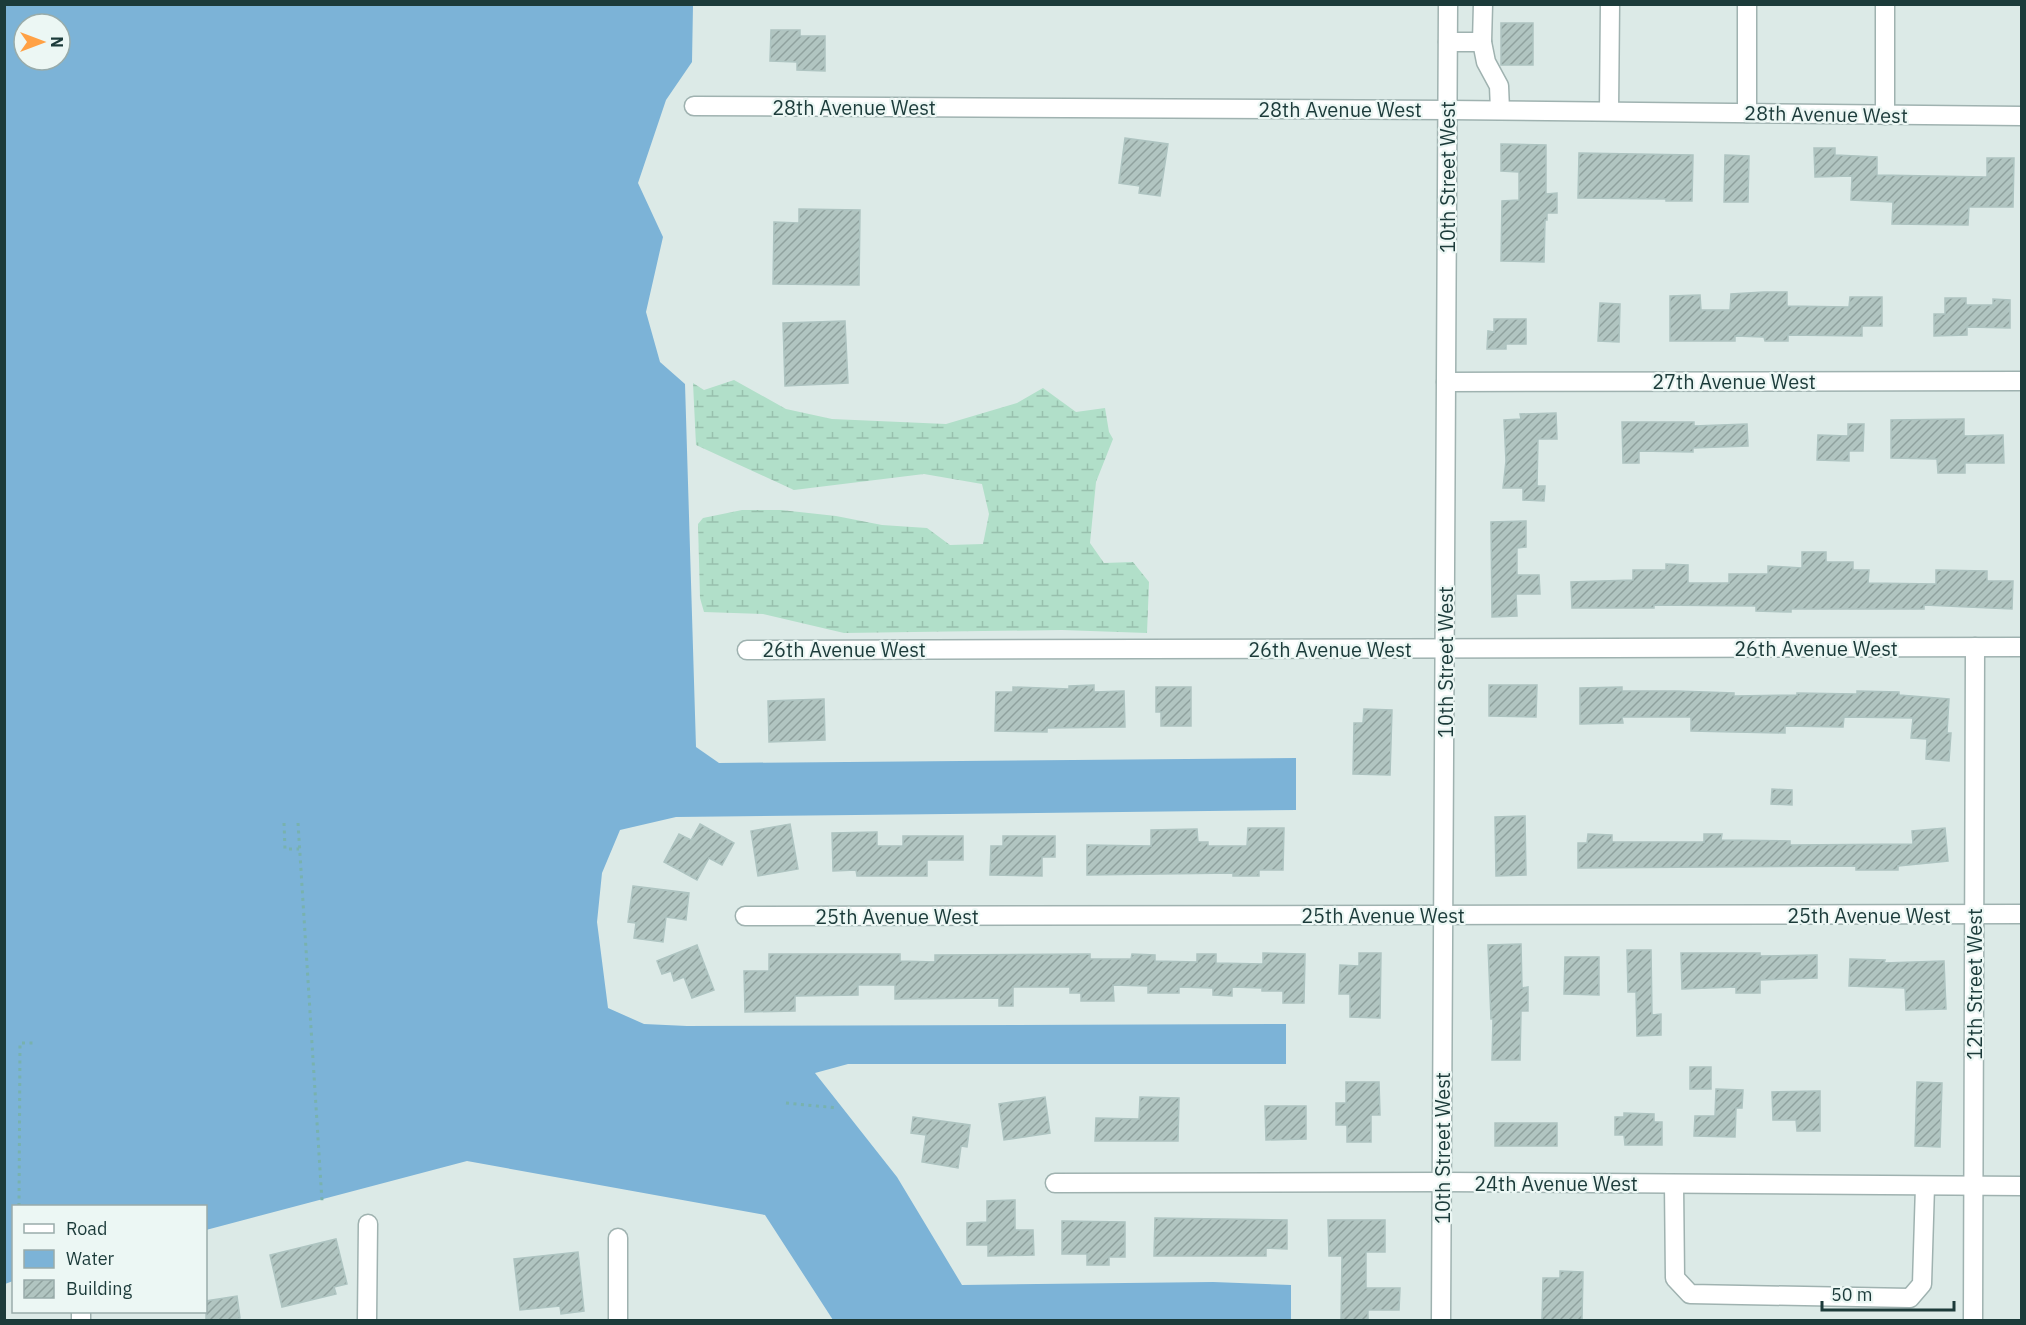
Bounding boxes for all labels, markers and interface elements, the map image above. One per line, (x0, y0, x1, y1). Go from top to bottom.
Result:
north arrow (12, 12, 72, 72)
text: N (47, 36, 67, 48)
street label: 28th Avenue West (772, 94, 936, 121)
street label: 28th Avenue West (1258, 96, 1422, 123)
street label: 28th Avenue West (1744, 99, 1908, 129)
street label: 10th Street West (1434, 101, 1461, 253)
street label: 27th Avenue West (1652, 368, 1816, 395)
street label: 10th Street West (1432, 586, 1459, 738)
street label: 26th Avenue West (1734, 635, 1898, 662)
street label: 26th Avenue West (762, 636, 926, 663)
street label: 26th Avenue West (1248, 636, 1412, 663)
street label: 25th Avenue West (1301, 902, 1465, 929)
street label: 25th Avenue West (1787, 902, 1951, 929)
street label: 25th Avenue West (815, 903, 979, 930)
street label: 12th Street West (1961, 908, 1988, 1060)
street label: 10th Street West (1429, 1072, 1456, 1224)
street label: 24th Avenue West (1474, 1170, 1638, 1197)
legend (12, 1205, 207, 1313)
text: Road (66, 1217, 107, 1240)
text: Water (66, 1247, 115, 1270)
scale bar (1822, 1274, 1954, 1312)
text: Building (66, 1277, 133, 1300)
text: 50 m (1831, 1283, 1873, 1306)

